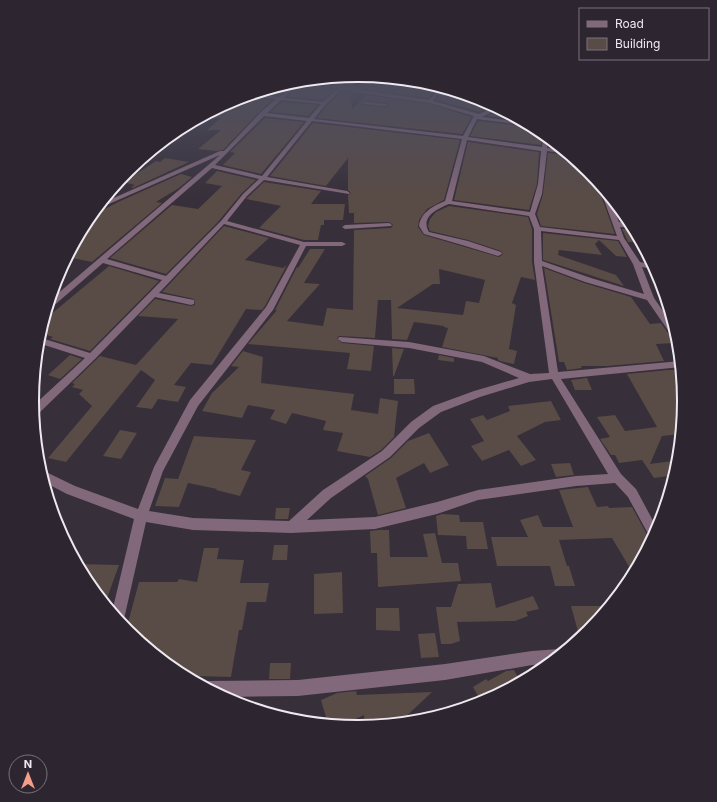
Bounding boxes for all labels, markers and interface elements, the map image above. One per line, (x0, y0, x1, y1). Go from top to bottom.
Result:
legend (579, 8, 709, 60)
text: Road (615, 16, 644, 31)
text: Building (615, 36, 660, 51)
north arrow (8, 754, 48, 794)
text: N (24, 757, 32, 771)

